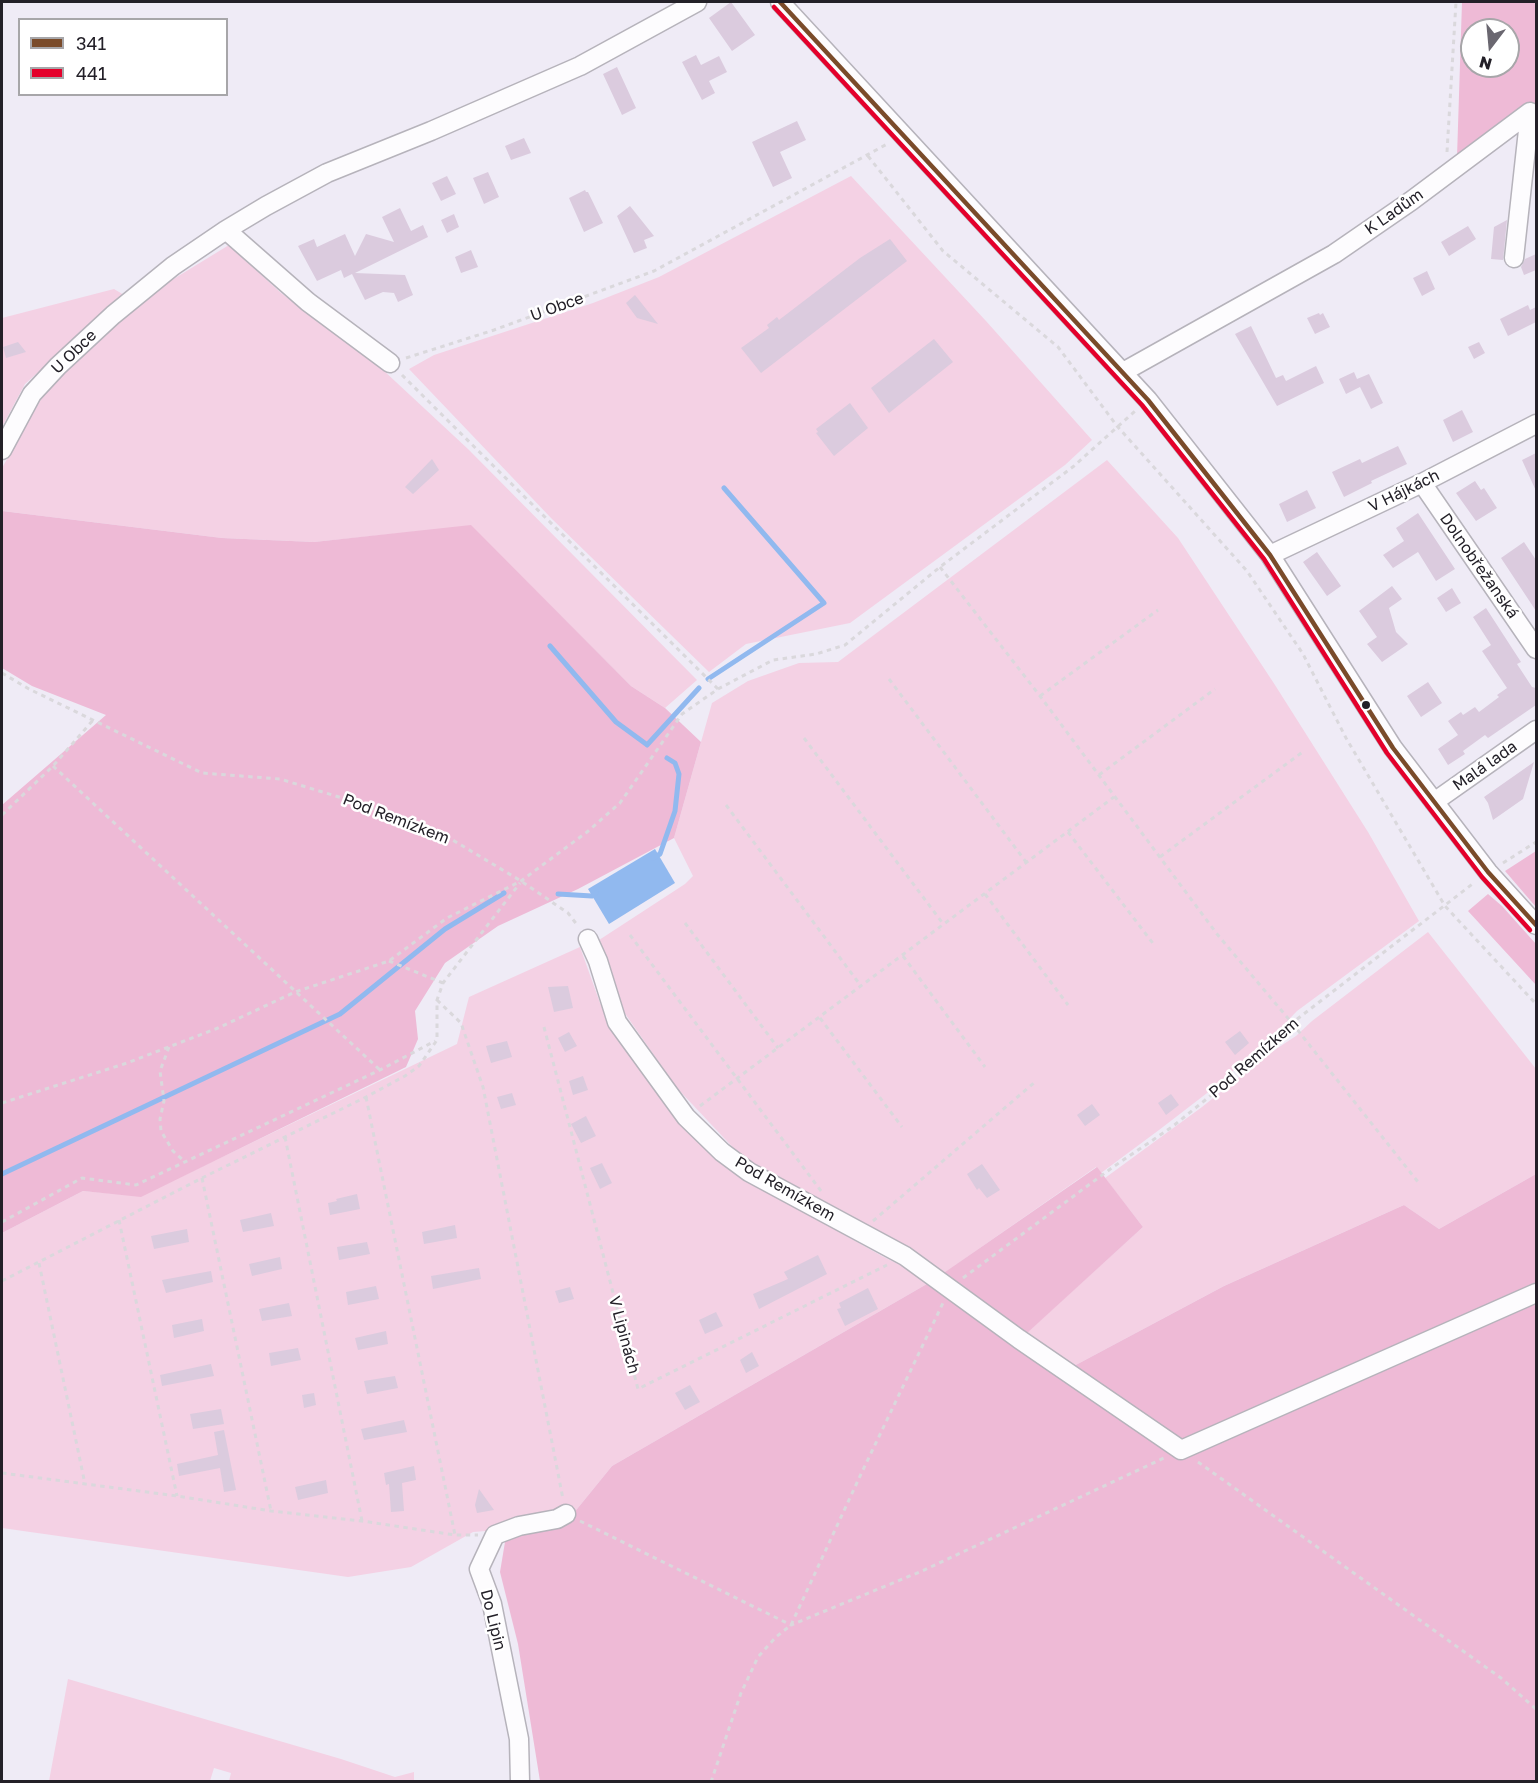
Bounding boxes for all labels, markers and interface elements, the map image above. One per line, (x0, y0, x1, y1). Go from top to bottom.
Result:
legend (18, 18, 228, 96)
north arrow (1460, 18, 1520, 78)
text: 341 (76, 32, 106, 54)
text: N (1477, 52, 1494, 75)
text: 441 (76, 62, 107, 84)
street label: K Ladům (1361, 185, 1427, 239)
street label: U Obce (528, 289, 586, 325)
street label: U Obce (47, 326, 101, 378)
street label: V Hájkách (1365, 466, 1443, 516)
street label: Dolnobřežanská (1436, 510, 1522, 622)
unlabelled marker (1360, 699, 1372, 711)
street label: Malá lada (1449, 737, 1521, 795)
street label: Pod Remízkem (340, 790, 452, 848)
street label: Pod Remízkem (1205, 1014, 1303, 1102)
street label: Pod Remízkem (731, 1153, 839, 1225)
street label: V Lipinách (604, 1294, 644, 1376)
street label: Do Lipin (476, 1588, 510, 1652)

